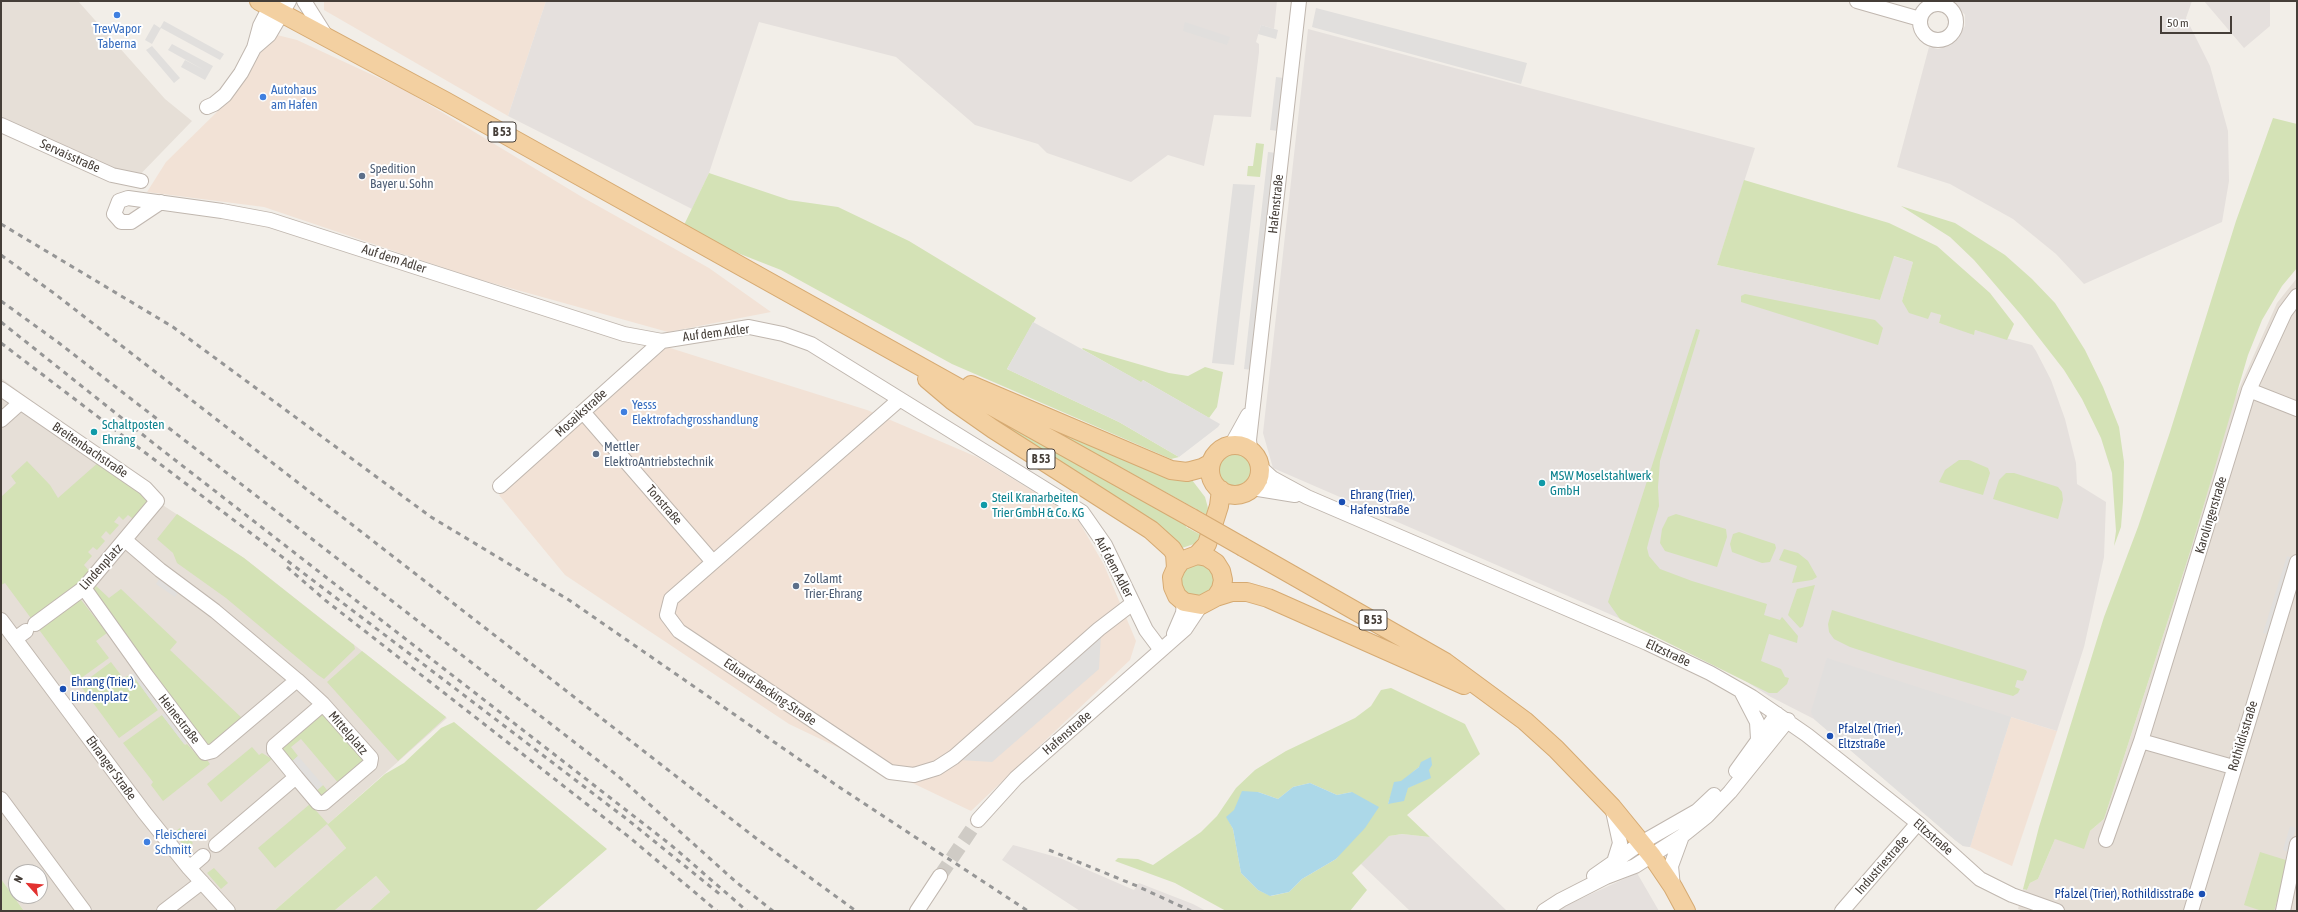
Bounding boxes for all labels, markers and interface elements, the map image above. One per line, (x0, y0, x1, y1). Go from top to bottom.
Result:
scale bar (2162, 8, 2234, 34)
marker: TrevVapor Taberna (112, 10, 122, 20)
text: 50 m (2167, 16, 2189, 30)
place label: TrevVapor Taberna (93, 21, 141, 52)
place label: Autohaus am Hafen (271, 82, 318, 113)
marker: Autohaus am Hafen (258, 92, 268, 102)
road number: B 53 (488, 122, 516, 142)
street label: Servaisstraße (38, 136, 102, 176)
place label: Spedition Bayer u. Sohn (370, 161, 434, 192)
marker: Spedition Bayer u. Sohn (357, 171, 367, 181)
street label: Hafenstraße (1265, 174, 1287, 234)
street label: Auf dem Adler (360, 241, 428, 277)
street label: Auf dem Adler (682, 321, 750, 345)
street label: Mosaikstraße (552, 386, 610, 440)
place label: Yesss Elektrofachgrosshandlung (632, 397, 758, 428)
marker: Yesss Elektrofachgrosshandlung (619, 407, 629, 417)
place label: Schaltposten Ehrang (102, 417, 164, 448)
street label: Breitenbachstraße (49, 419, 131, 481)
marker: Schaltposten Ehrang (89, 427, 99, 437)
place label: Mettler ElektroAntriebstechnik (604, 439, 714, 470)
marker: Mettler ElektroAntriebstechnik (591, 449, 601, 459)
road number: B 53 (1027, 449, 1055, 469)
place label: MSW Moselstahlwerk GmbH (1550, 468, 1651, 499)
street label: Karolingerstraße (2192, 475, 2230, 555)
marker: MSW Moselstahlwerk GmbH (1537, 478, 1547, 488)
street label: Tonstraße (643, 482, 685, 528)
place label: Ehrang (Trier), Hafenstraße (1350, 487, 1415, 518)
place label: Steil Kranarbeiten Trier GmbH & Co. KG (992, 490, 1084, 521)
marker: Ehrang (Trier), Hafenstraße (1337, 497, 1347, 507)
marker: Steil Kranarbeiten Trier GmbH & Co. KG (979, 500, 989, 510)
street label: Auf dem Adler (1091, 534, 1137, 600)
street label: Lindenplatz (76, 541, 126, 593)
place label: Zollamt Trier-Ehrang (804, 571, 862, 602)
marker: Zollamt Trier-Ehrang (791, 581, 801, 591)
road number: B 53 (1359, 610, 1387, 630)
street label: Eltzstraße (1643, 636, 1693, 670)
street label: Eduard-Becking-Straße (721, 655, 819, 729)
place label: Ehrang (Trier), Lindenplatz (71, 674, 136, 705)
marker: Ehrang (Trier), Lindenplatz (58, 684, 68, 694)
street label: Heinestraße (155, 691, 203, 747)
street label: Rothildisstraße (2225, 699, 2261, 773)
street label: Mittelplatz (325, 708, 371, 758)
street label: Hafenstraße (1039, 708, 1095, 758)
place label: Pfalzel (Trier), Eltzstraße (1838, 721, 1903, 752)
marker: Pfalzel (Trier), Eltzstraße (1825, 731, 1835, 741)
street label: Ehranger Straße (83, 733, 139, 803)
street label: Eltzstraße (1910, 816, 1956, 858)
place label: Fleischerei Schmitt (155, 827, 207, 858)
street label: Industriestraße (1852, 832, 1912, 898)
marker: Fleischerei Schmitt (142, 837, 152, 847)
north arrow (8, 864, 48, 904)
text: N (11, 873, 25, 885)
place label: Pfalzel (Trier), Rothildisstraße (2054, 886, 2194, 902)
marker: Pfalzel (Trier), Rothildisstraße (2197, 889, 2207, 899)

